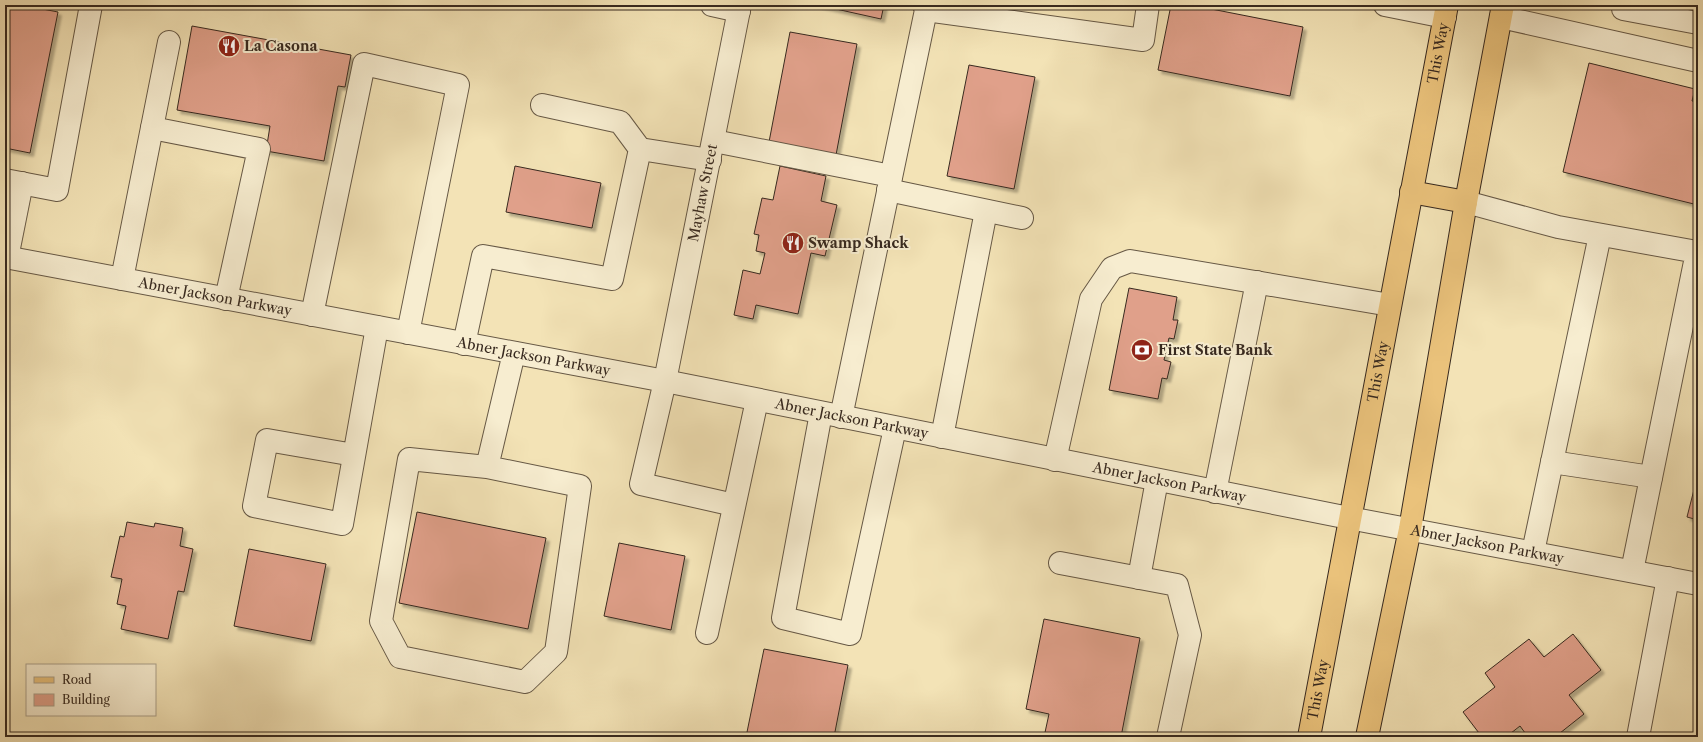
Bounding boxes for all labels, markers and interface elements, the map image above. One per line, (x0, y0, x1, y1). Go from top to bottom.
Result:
street label: This Way (1423, 21, 1453, 85)
restaurant icon: La Casona (216, 33, 242, 59)
place label: La Casona (244, 37, 318, 55)
street label: Mayhaw Street (684, 142, 721, 243)
restaurant icon: Swamp Shack (780, 230, 806, 256)
place label: Swamp Shack (808, 234, 909, 252)
street label: Abner Jackson Parkway (136, 273, 294, 320)
street label: Abner Jackson Parkway (455, 333, 612, 380)
bank icon: First State Bank (1129, 337, 1155, 363)
street label: This Way (1363, 339, 1393, 403)
place label: First State Bank (1158, 341, 1273, 359)
street label: Abner Jackson Parkway (773, 394, 930, 443)
street label: Abner Jackson Parkway (1090, 458, 1248, 506)
street label: Abner Jackson Parkway (1408, 521, 1566, 568)
street label: This Way (1303, 658, 1332, 722)
legend (26, 664, 156, 716)
text: Road (62, 672, 92, 687)
text: Building (62, 692, 110, 707)

